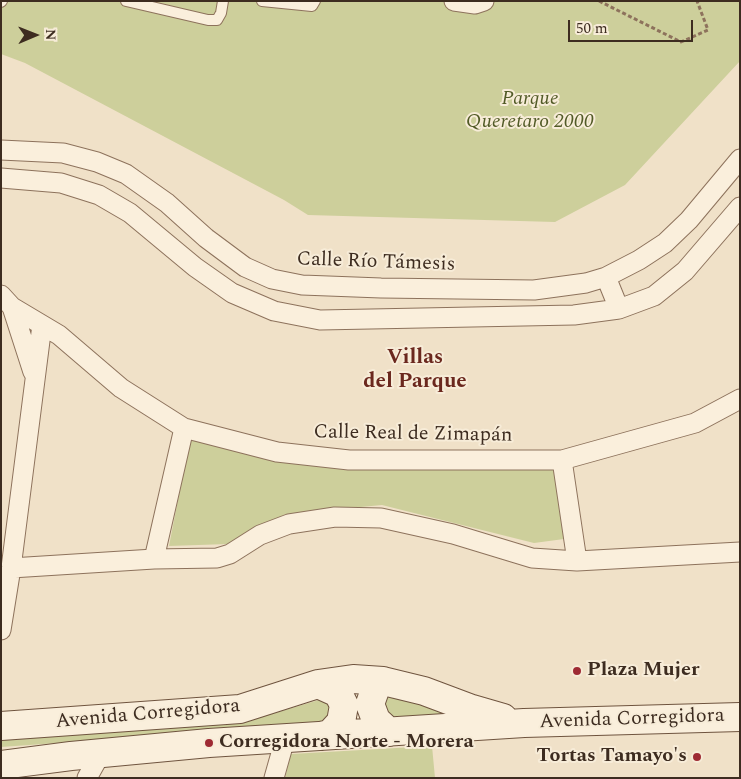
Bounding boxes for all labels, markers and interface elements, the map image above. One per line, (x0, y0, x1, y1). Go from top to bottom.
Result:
north arrow (10, 10, 60, 60)
scale bar (571, 10, 696, 42)
text: 50 m (576, 17, 608, 40)
text: N (40, 29, 61, 41)
park label: Parque Queretaro 2000 (466, 88, 594, 135)
street label: Calle Río Támesis (296, 248, 456, 278)
district label: Villas del Parque (363, 346, 467, 396)
street label: Calle Real de Zimapán (313, 421, 513, 449)
place label: Plaza Mujer (587, 659, 699, 683)
marker: Plaza Mujer (571, 665, 583, 677)
street label: Avenida Corregidora (55, 695, 241, 735)
street label: Avenida Corregidora (539, 705, 725, 735)
place label: Corregidora Norte - Morera (219, 731, 474, 755)
marker: Corregidora Norte - Morera (203, 737, 215, 749)
place label: Tortas Tamayo's (537, 745, 687, 769)
marker: Tortas Tamayo's (691, 751, 703, 763)

